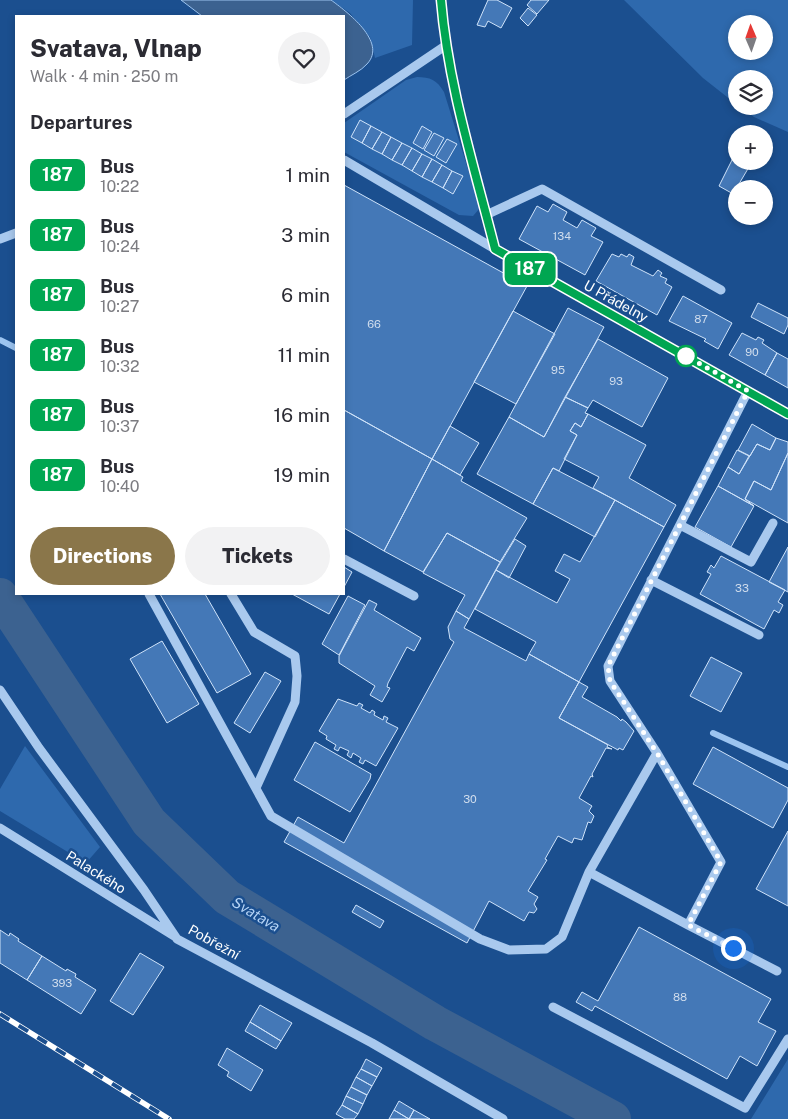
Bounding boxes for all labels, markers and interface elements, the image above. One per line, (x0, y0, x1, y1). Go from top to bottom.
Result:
north arrow (728, 15, 772, 60)
map controls (728, 15, 773, 225)
button: heart (278, 32, 330, 84)
text: Svatava, Vlnap (30, 34, 202, 62)
text: Walk · 4 min · 250 m (30, 67, 178, 86)
button: layers (728, 70, 773, 115)
text: Departures (30, 111, 133, 133)
button: + (728, 125, 773, 170)
text: Bus (100, 155, 134, 177)
text: 187 (42, 164, 73, 185)
text: 1 min (285, 164, 330, 186)
text: 10:22 (100, 177, 139, 196)
button: − (728, 180, 773, 225)
text: Bus (100, 215, 134, 237)
text: 187 (42, 224, 73, 245)
text: 3 min (281, 224, 330, 246)
house number: 134 (553, 230, 571, 242)
text: 10:24 (100, 237, 140, 256)
line badge: 187 (501, 253, 559, 285)
text: 187 (515, 258, 545, 279)
text: Bus (100, 275, 134, 297)
street label: U Přádelny (581, 277, 651, 325)
text: 187 (42, 284, 73, 305)
text: 6 min (281, 284, 330, 306)
text: 10:27 (100, 297, 139, 316)
house number: 87 (694, 313, 708, 325)
house number: 66 (367, 318, 381, 330)
text: Bus (100, 335, 134, 357)
text: 187 (42, 344, 73, 365)
text: 11 min (278, 344, 330, 366)
unlabelled marker (675, 345, 697, 367)
house number: 90 (745, 346, 759, 358)
text: 10:32 (100, 357, 140, 376)
house number: 95 (551, 364, 565, 376)
house number: 93 (609, 375, 623, 387)
text: Bus (100, 395, 134, 417)
text: 187 (42, 404, 73, 425)
text: 16 min (274, 404, 330, 426)
text: 10:37 (100, 417, 139, 436)
text: Bus (100, 455, 134, 477)
text: 187 (42, 464, 73, 485)
text: 19 min (274, 464, 330, 486)
text: 10:40 (100, 477, 140, 496)
button: Directions (30, 527, 175, 585)
button: Tickets (185, 527, 330, 585)
house number: 33 (735, 582, 749, 594)
house number: 30 (463, 793, 477, 805)
street label: Palackého (63, 847, 129, 897)
water label: Svatava (229, 893, 283, 935)
street label: Pobřežní (185, 921, 243, 963)
your location (721, 936, 746, 961)
house number: 393 (52, 977, 72, 989)
house number: 88 (673, 991, 687, 1003)

